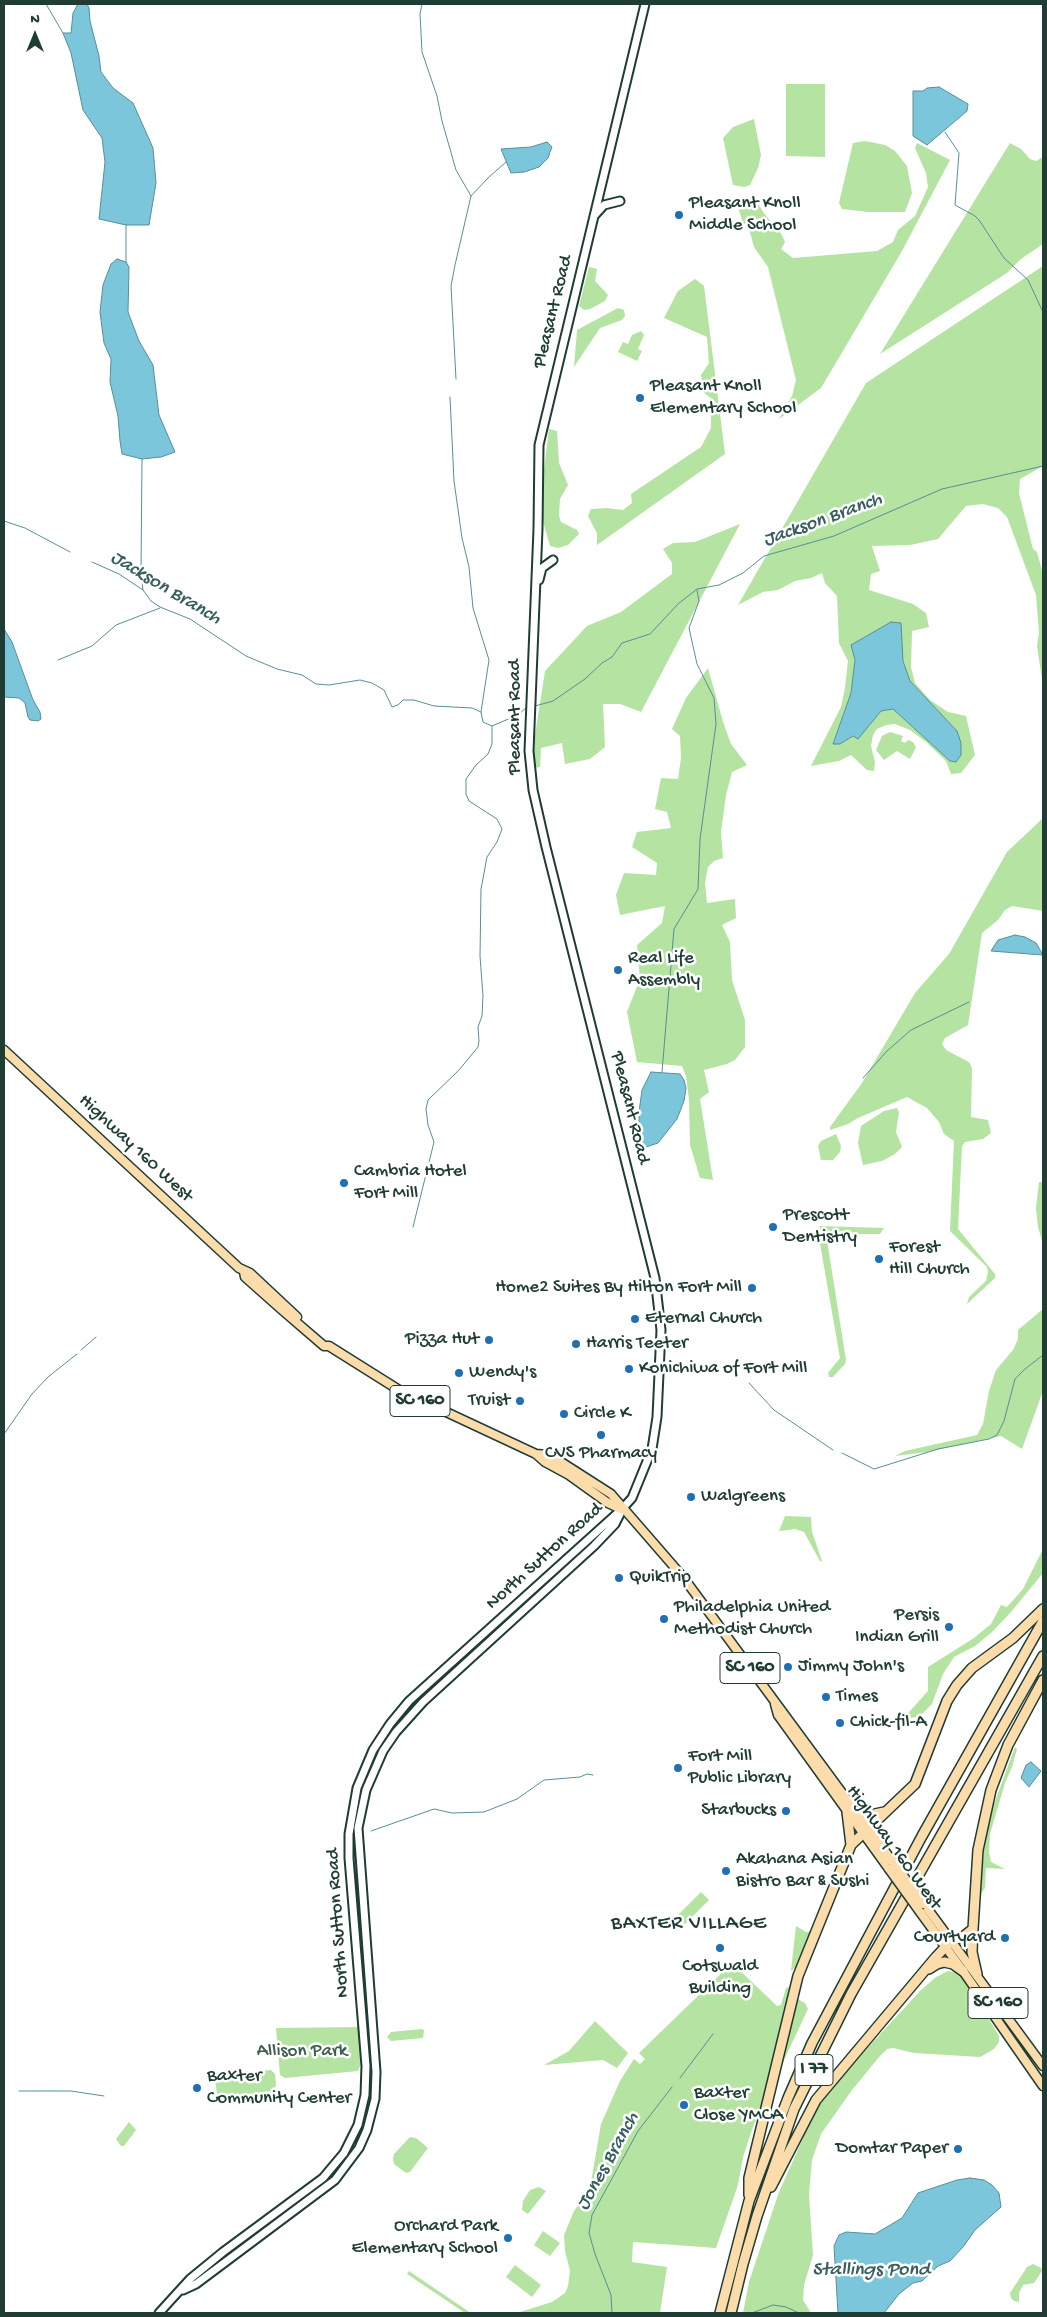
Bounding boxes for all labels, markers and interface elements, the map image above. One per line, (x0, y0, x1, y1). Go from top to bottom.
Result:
north arrow (10, 10, 60, 60)
text: N (30, 11, 40, 28)
place label: Pleasant Knoll Middle School (689, 193, 801, 237)
marker: Pleasant Knoll Middle School (673, 209, 685, 221)
street label: Pleasant Road (529, 253, 579, 371)
place label: Pleasant Knoll Elementary School (650, 376, 796, 420)
marker: Pleasant Knoll Elementary School (634, 392, 646, 404)
water label: Jackson Branch (760, 488, 886, 554)
water label: Jackson Branch (105, 547, 225, 631)
street label: Pleasant Road (505, 659, 527, 775)
place label: Real Life Assembly (628, 948, 700, 992)
marker: Real Life Assembly (612, 964, 624, 976)
street label: Pleasant Road (604, 1049, 654, 1167)
street label: Highway 160 West (73, 1090, 197, 1208)
place label: Cambria Hotel Fort Mill (354, 1161, 467, 1205)
marker: Cambria Hotel Fort Mill (338, 1177, 350, 1189)
place label: Prescott Dentistry (783, 1205, 857, 1249)
marker: Prescott Dentistry (767, 1221, 779, 1233)
place label: Forest Hill Church (889, 1237, 970, 1281)
marker: Forest Hill Church (873, 1253, 885, 1265)
place label: Home2 Suites By Hilton Fort Mill (495, 1277, 742, 1299)
marker: Home2 Suites By Hilton Fort Mill (746, 1282, 758, 1294)
place label: Eternal Church (645, 1308, 762, 1330)
marker: Eternal Church (629, 1313, 641, 1325)
place label: Pizza Hut (405, 1329, 479, 1351)
place label: Harris Teeter (586, 1333, 688, 1355)
marker: Pizza Hut (483, 1334, 495, 1346)
marker: Harris Teeter (570, 1338, 582, 1350)
place label: Konichiwa of Fort Mill (639, 1358, 807, 1380)
place label: Wendy's (469, 1362, 536, 1384)
marker: Konichiwa of Fort Mill (623, 1363, 635, 1375)
marker: Wendy's (453, 1367, 465, 1379)
road number: SC 160 (390, 1385, 450, 1416)
place label: Truist (468, 1390, 510, 1412)
marker: Truist (514, 1395, 526, 1407)
place label: Circle K (574, 1403, 631, 1425)
marker: Circle K (558, 1408, 570, 1420)
marker: CVS Pharmacy (595, 1429, 607, 1441)
place label: CVS Pharmacy (545, 1443, 657, 1465)
place label: Walgreens (701, 1486, 785, 1508)
marker: Walgreens (685, 1491, 697, 1503)
street label: North Sutton Road (482, 1498, 608, 1616)
place label: QuikTrip (629, 1567, 691, 1589)
marker: QuikTrip (613, 1572, 625, 1584)
place label: Philadelphia United Methodist Church (674, 1597, 830, 1641)
place label: Persis Indian Grill (855, 1605, 939, 1649)
marker: Philadelphia United Methodist Church (658, 1613, 670, 1625)
marker: Persis Indian Grill (943, 1621, 955, 1633)
road number: SC 160 (720, 1652, 780, 1684)
place label: Jimmy John's (798, 1656, 904, 1678)
marker: Jimmy John's (782, 1661, 794, 1673)
place label: Times (836, 1686, 878, 1708)
marker: Times (820, 1691, 832, 1703)
place label: Chick-fil-A (850, 1712, 927, 1734)
marker: Chick-fil-A (834, 1717, 846, 1729)
place label: Fort Mill Public Library (688, 1746, 791, 1790)
marker: Fort Mill Public Library (672, 1762, 684, 1774)
street label: Highway 160 West (840, 1781, 946, 1915)
place label: Starbucks (701, 1800, 776, 1822)
marker: Starbucks (780, 1805, 792, 1817)
street label: North Sutton Road (322, 1848, 356, 1998)
place label: Akahana Asian Bistro Bar & Sushi (736, 1849, 869, 1893)
marker: Akahana Asian Bistro Bar & Sushi (720, 1865, 732, 1877)
district label: BAXTER VILLAGE (609, 1912, 769, 1938)
place label: Courtyard (914, 1927, 995, 1949)
marker: Courtyard (999, 1932, 1011, 1944)
marker: Cotswald Building (714, 1942, 726, 1954)
place label: Cotswald Building (682, 1956, 758, 2000)
road number: SC 160 (968, 1988, 1028, 2019)
park label: Allison Park (257, 2041, 347, 2063)
road number: I 77 (795, 2054, 833, 2086)
place label: Baxter Community Center (207, 2066, 351, 2110)
marker: Baxter Community Center (191, 2082, 203, 2094)
place label: Baxter Close YMCA (694, 2083, 783, 2127)
marker: Baxter Close YMCA (678, 2099, 690, 2111)
water label: Jones Branch (572, 2109, 646, 2215)
place label: Domtar Paper (836, 2138, 948, 2160)
marker: Domtar Paper (952, 2143, 964, 2155)
place label: Orchard Park Elementary School (352, 2216, 498, 2260)
marker: Orchard Park Elementary School (502, 2232, 514, 2244)
water label: Stallings Pond (812, 2259, 930, 2283)

